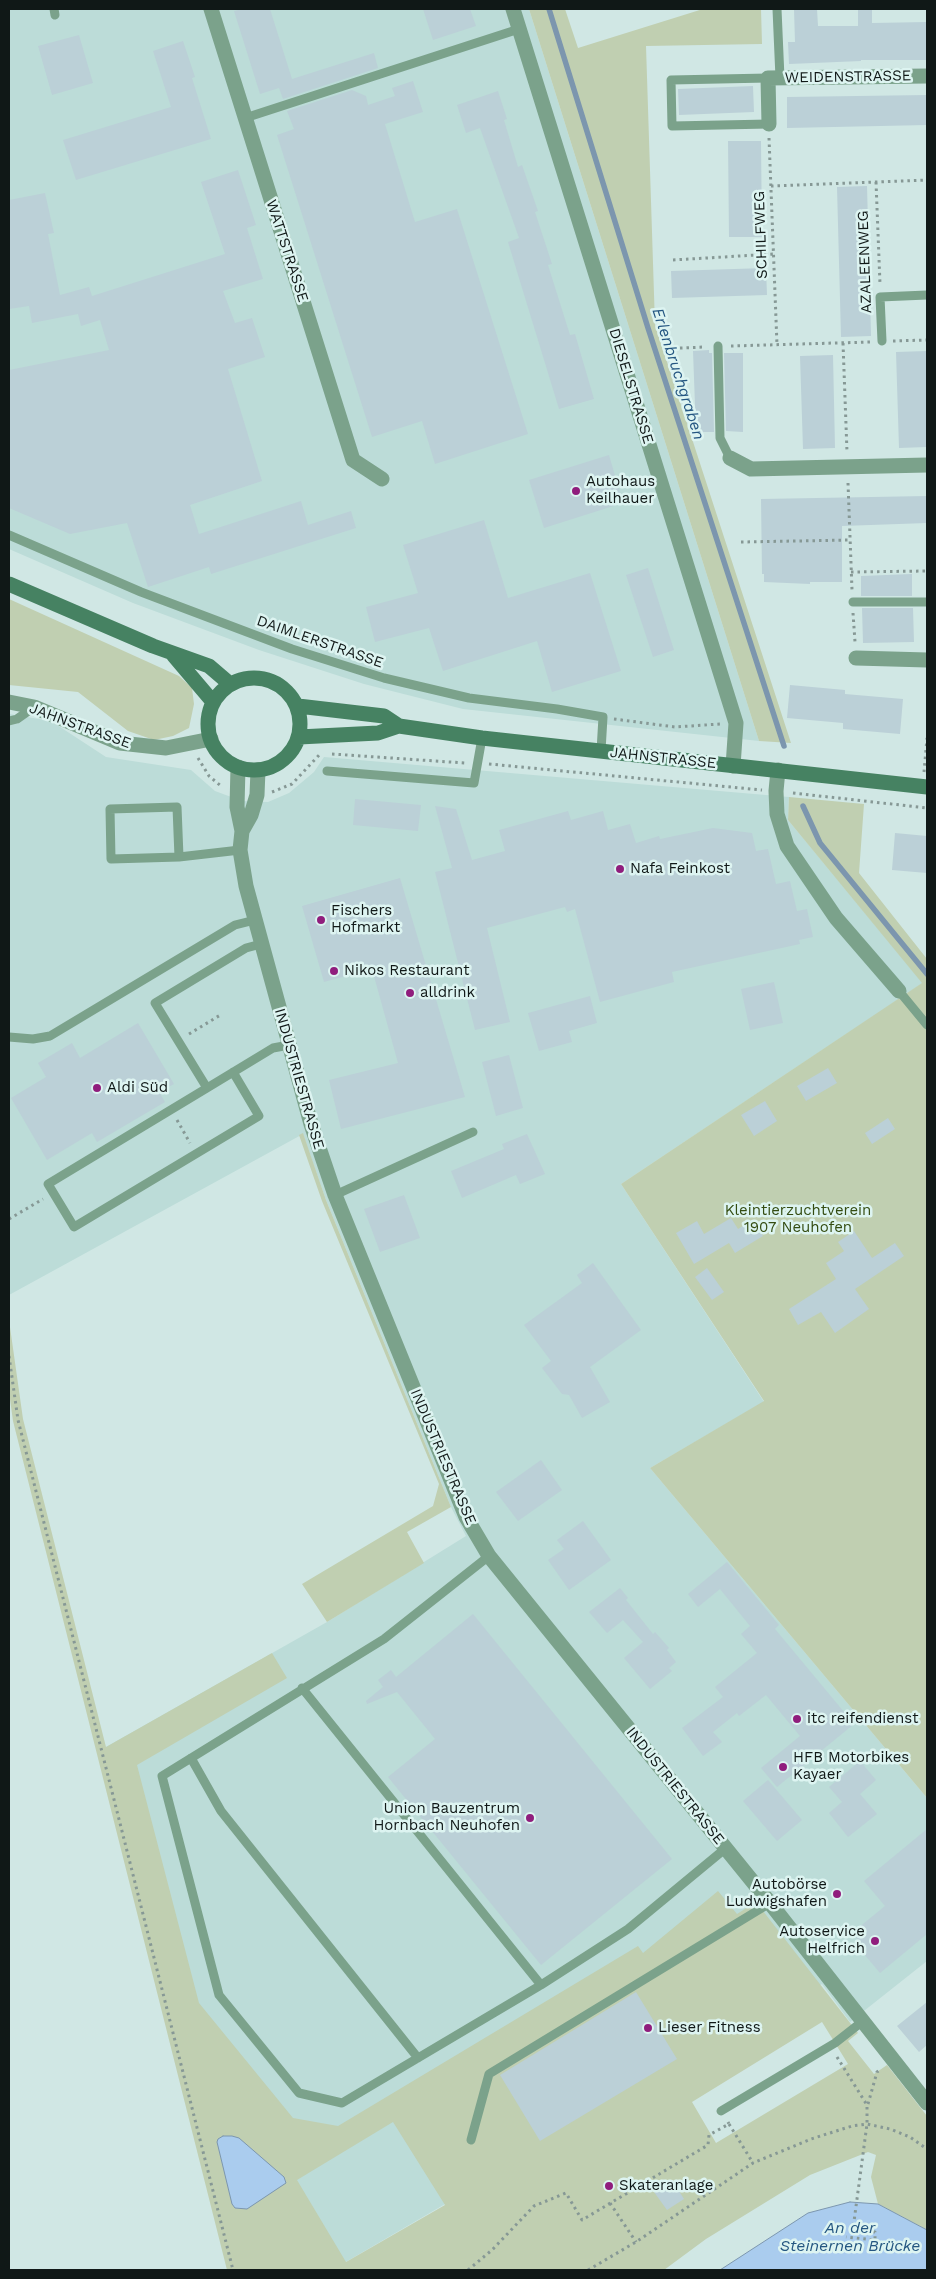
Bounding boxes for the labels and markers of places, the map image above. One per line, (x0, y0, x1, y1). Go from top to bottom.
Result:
place label: Autohaus Keilhauer (586, 473, 655, 508)
marker: Autohaus Keilhauer (570, 485, 582, 497)
place label: Nafa Feinkost (630, 860, 730, 878)
marker: Nafa Feinkost (614, 863, 626, 875)
place label: Fischers Hofmarkt (331, 902, 400, 937)
marker: Fischers Hofmarkt (315, 914, 327, 926)
place label: Nikos Restaurant (344, 962, 469, 980)
marker: Nikos Restaurant (328, 965, 340, 977)
place label: alldrink (420, 984, 475, 1002)
marker: alldrink (404, 987, 416, 999)
place label: Aldi Süd (107, 1079, 168, 1097)
marker: Aldi Süd (91, 1082, 103, 1094)
place label: itc reifendienst (807, 1710, 918, 1728)
marker: itc reifendienst (791, 1713, 803, 1725)
place label: HFB Motorbikes Kayaer (793, 1749, 909, 1784)
marker: HFB Motorbikes Kayaer (777, 1761, 789, 1773)
place label: Union Bauzentrum Hornbach Neuhofen (373, 1800, 520, 1835)
marker: Union Bauzentrum Hornbach Neuhofen (524, 1812, 536, 1824)
place label: Autobörse Ludwigshafen (726, 1876, 827, 1911)
marker: Autobörse Ludwigshafen (831, 1888, 843, 1900)
place label: Autoservice Helfrich (779, 1923, 865, 1958)
marker: Autoservice Helfrich (869, 1935, 881, 1947)
place label: Lieser Fitness (658, 2019, 761, 2037)
marker: Lieser Fitness (642, 2022, 654, 2034)
place label: Skateranlage (619, 2177, 713, 2195)
marker: Skateranlage (603, 2180, 615, 2192)

